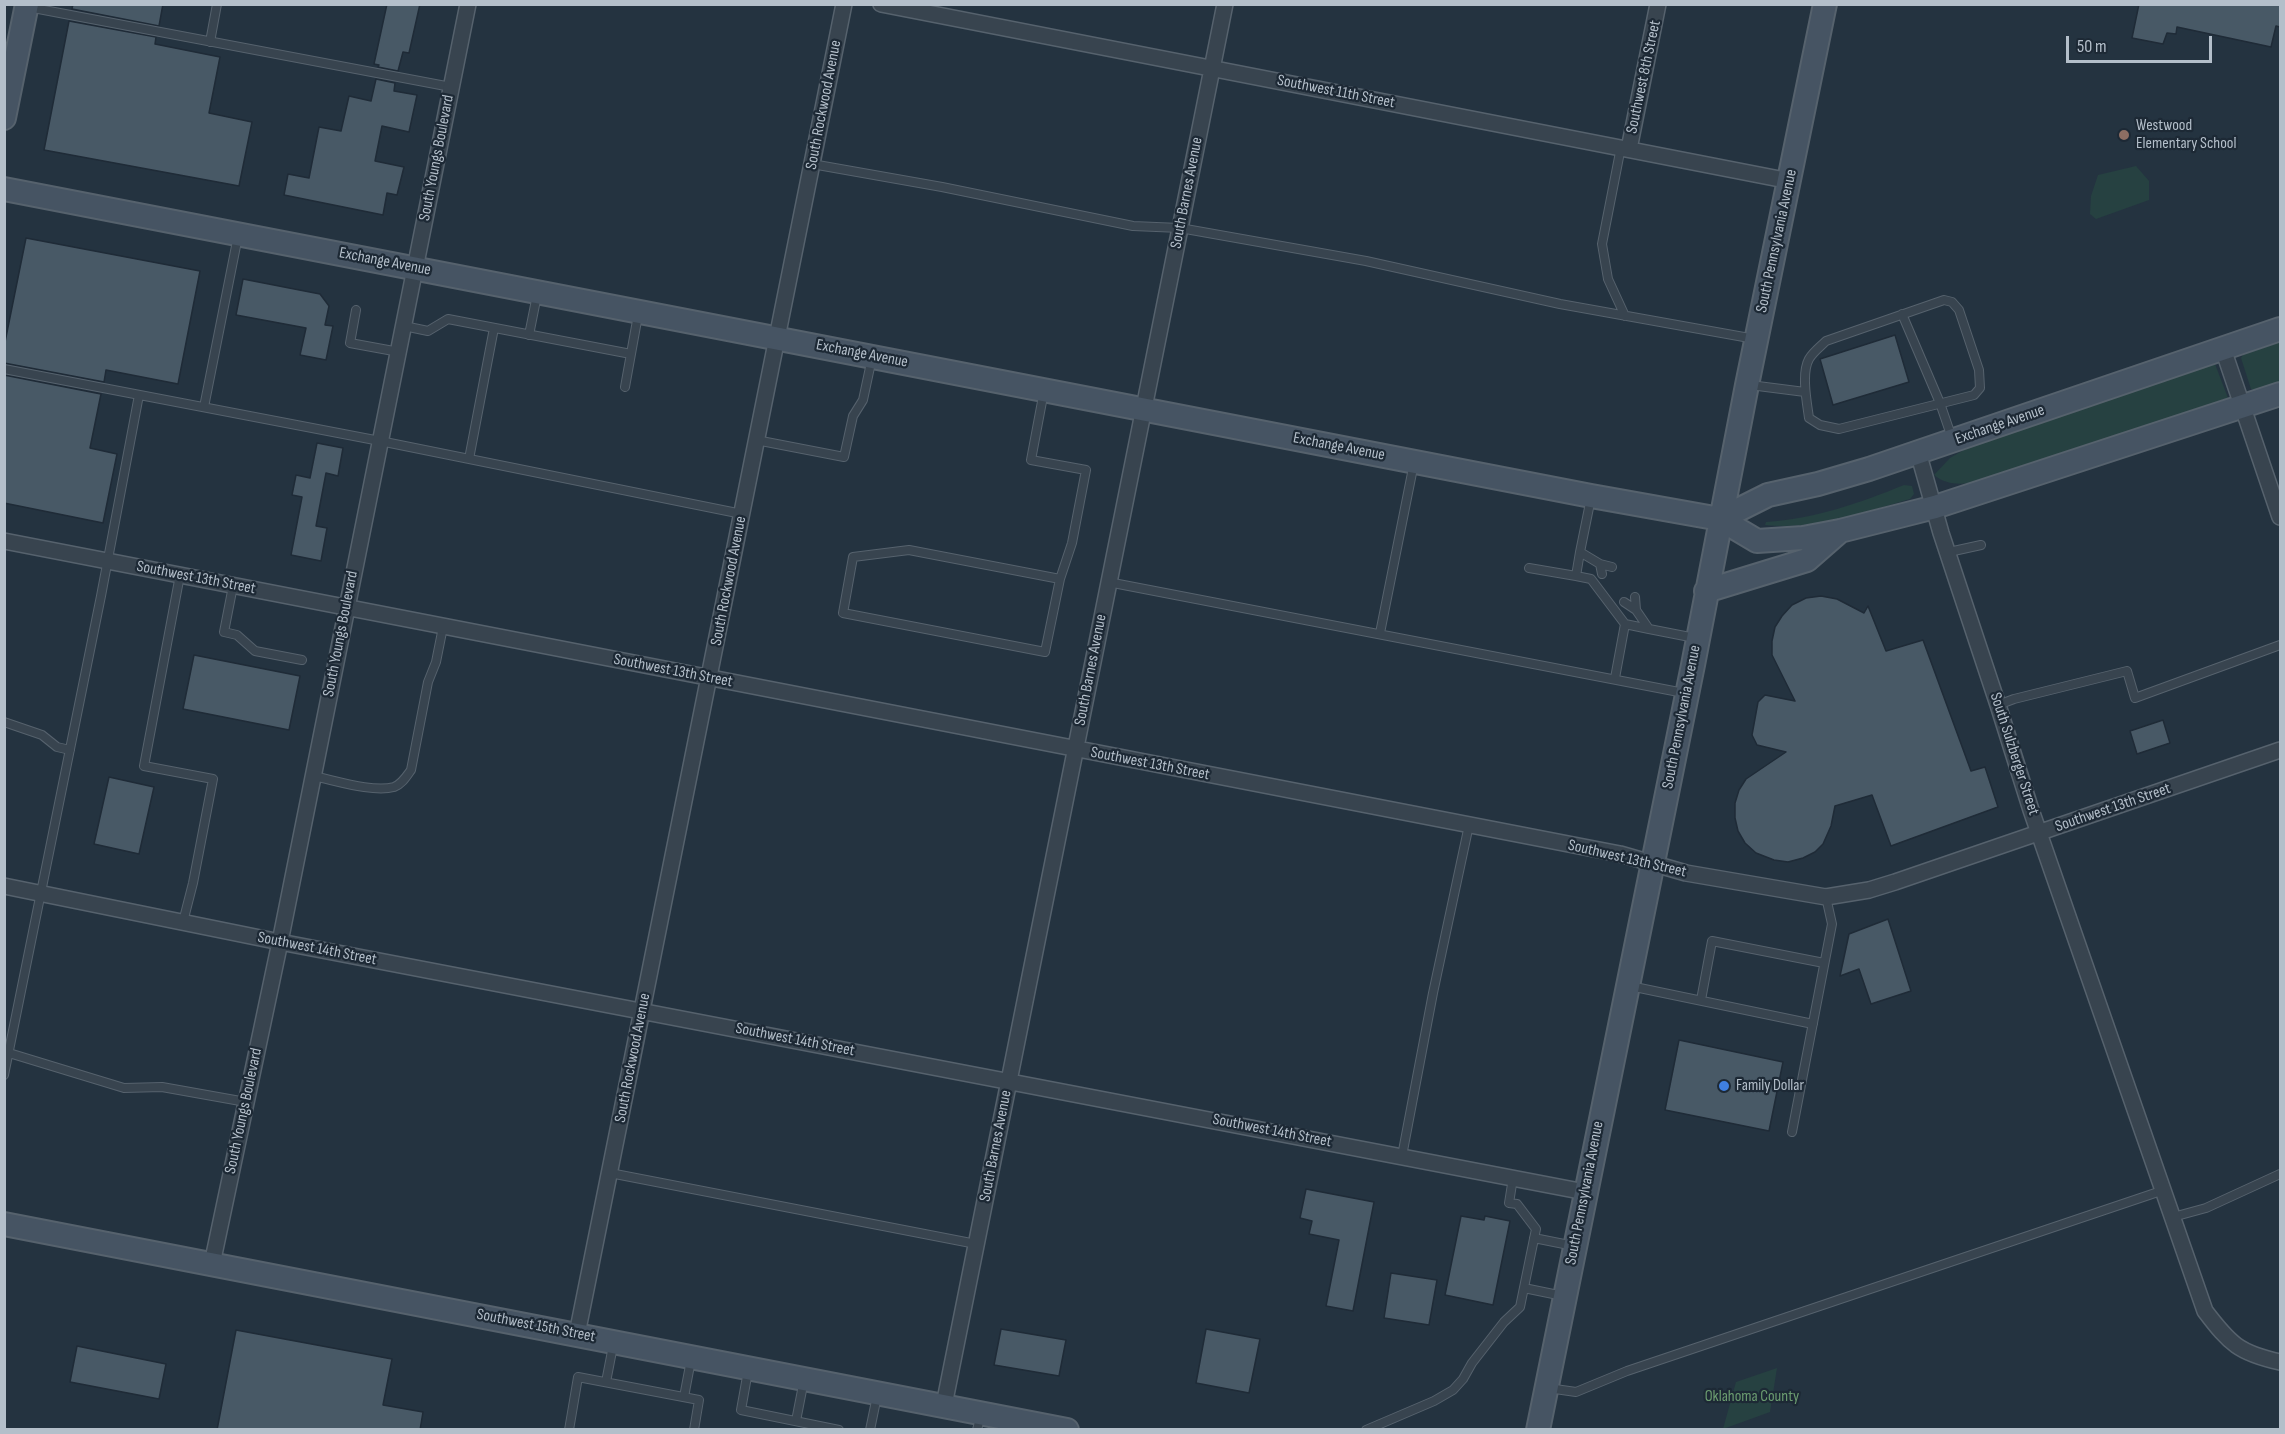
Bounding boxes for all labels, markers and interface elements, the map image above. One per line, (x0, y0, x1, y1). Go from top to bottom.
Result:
street label: Southwest 8th Street (1623, 19, 1665, 135)
scale bar (2069, 24, 2214, 62)
text: 50 m (2077, 36, 2107, 57)
street label: South Rockwood Avenue (802, 39, 846, 171)
street label: Southwest 11th Street (1275, 71, 1397, 113)
street label: South Youngs Boulevard (415, 93, 459, 223)
place label: Westwood Elementary School (2136, 116, 2236, 154)
marker: Westwood Elementary School (2117, 128, 2131, 142)
street label: South Barnes Avenue (1167, 136, 1207, 250)
street label: South Pennsylvania Avenue (1752, 168, 1802, 314)
street label: Exchange Avenue (338, 244, 432, 280)
street label: Exchange Avenue (815, 336, 909, 372)
street label: Exchange Avenue (1953, 401, 2047, 449)
street label: Exchange Avenue (1292, 429, 1386, 465)
street label: South Rockwood Avenue (707, 515, 751, 647)
street label: Southwest 13th Street (135, 557, 257, 599)
street label: South Youngs Boulevard (319, 569, 363, 699)
street label: South Barnes Avenue (1071, 613, 1111, 727)
street label: South Pennsylvania Avenue (1659, 644, 1705, 790)
street label: Southwest 13th Street (612, 650, 734, 692)
street label: South Sulzberger Street (1985, 690, 2043, 818)
street label: Southwest 13th Street (1089, 743, 1211, 785)
street label: Southwest 13th Street (2053, 779, 2173, 837)
street label: Southwest 13th Street (1566, 836, 1688, 882)
street label: Southwest 14th Street (256, 928, 378, 970)
street label: South Rockwood Avenue (611, 992, 655, 1124)
street label: Southwest 14th Street (734, 1019, 856, 1061)
street label: South Youngs Boulevard (221, 1046, 267, 1176)
place label: Family Dollar (1736, 1076, 1804, 1096)
marker: Family Dollar (1717, 1079, 1731, 1093)
street label: South Barnes Avenue (976, 1089, 1016, 1203)
street label: Southwest 14th Street (1211, 1110, 1333, 1152)
street label: South Pennsylvania Avenue (1562, 1120, 1608, 1266)
street label: Southwest 15th Street (475, 1305, 597, 1347)
park label: Oklahoma County (1705, 1387, 1799, 1407)

